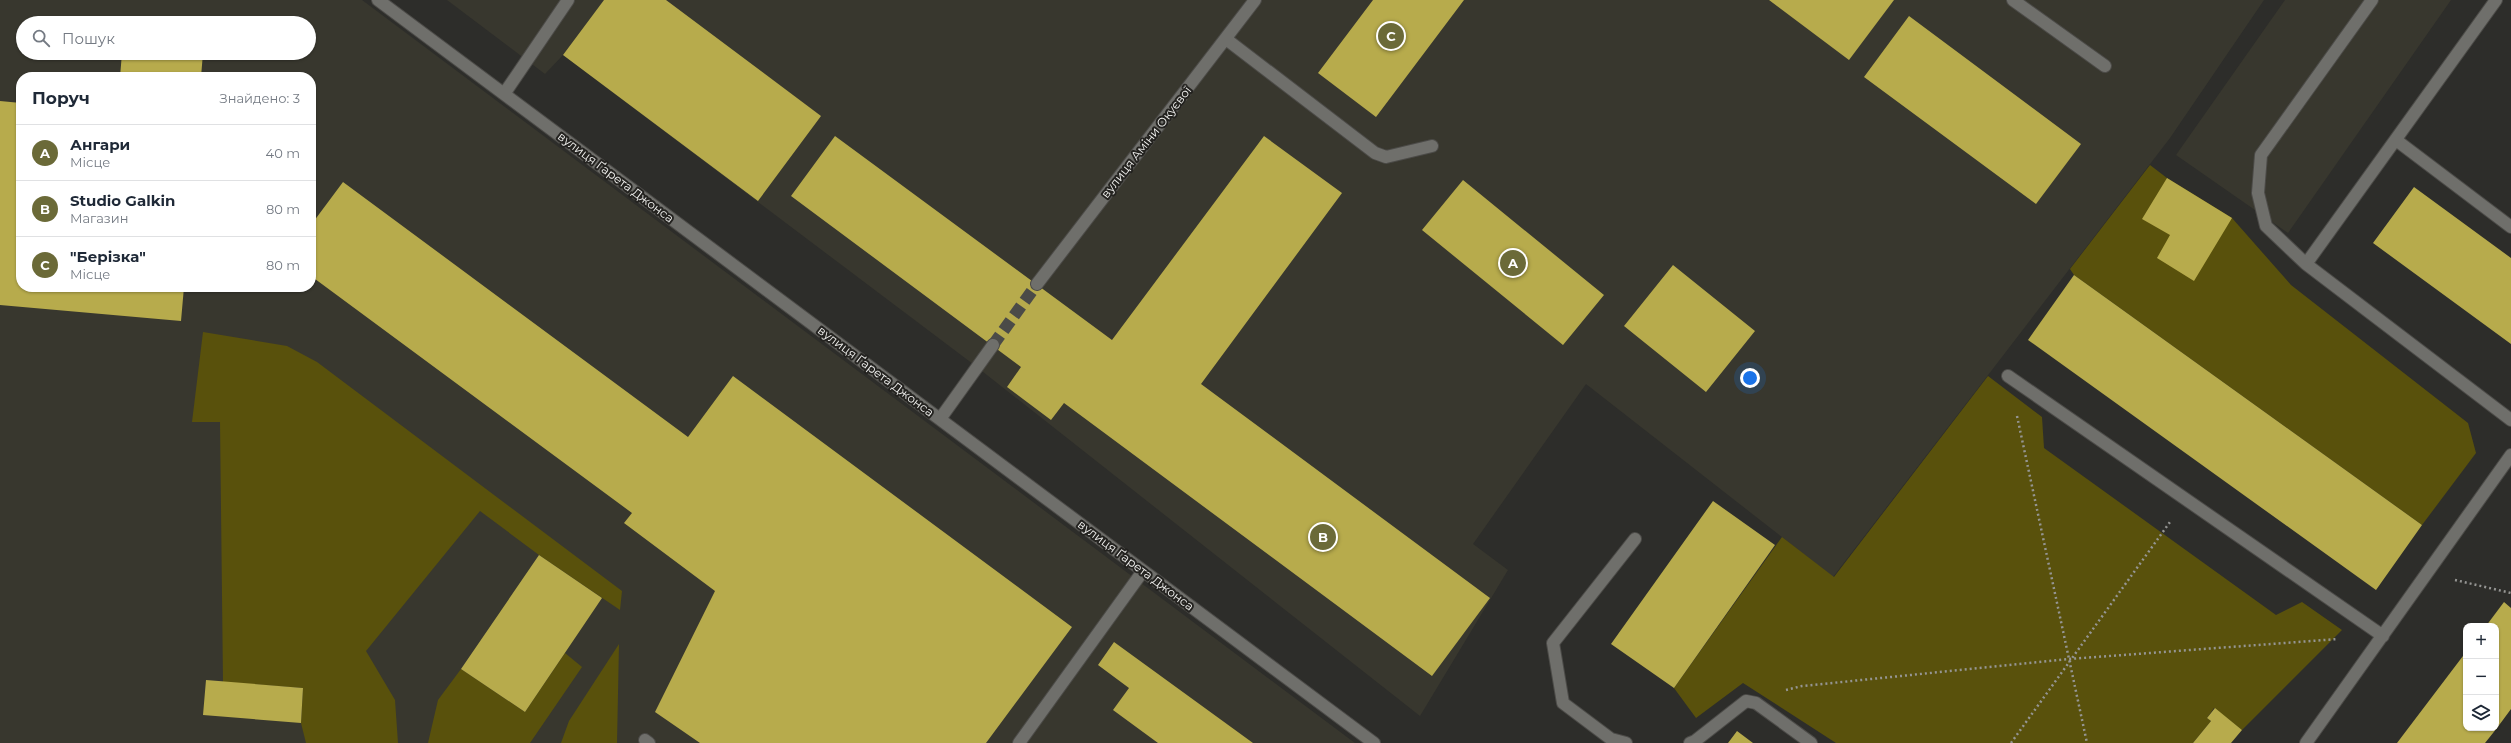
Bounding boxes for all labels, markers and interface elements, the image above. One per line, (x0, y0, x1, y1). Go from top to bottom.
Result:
search box (16, 16, 316, 60)
pin: C (1378, 21, 1404, 51)
icon: search (30, 27, 52, 49)
text: Пошук (62, 29, 115, 48)
street label: вулиця Аміни Окуєвої (1098, 83, 1194, 201)
text: Поруч (32, 88, 90, 108)
text: Знайдено: 3 (220, 90, 300, 106)
street label: вулиця Ґарета Джонса (555, 128, 677, 226)
text: Ангари (70, 135, 130, 154)
text: A (40, 145, 50, 161)
text: 40 m (266, 145, 300, 161)
text: Місце (70, 154, 110, 170)
text: Studio Galkin (70, 191, 175, 210)
text: B (40, 201, 50, 217)
text: 80 m (266, 201, 300, 217)
text: Магазин (70, 210, 129, 226)
text: "Берізка" (70, 247, 146, 266)
pin: A (1500, 248, 1526, 278)
text: C (40, 257, 50, 273)
text: 80 m (266, 257, 300, 273)
text: Місце (70, 266, 110, 282)
street label: вулиця Ґарета Джонса (815, 322, 937, 420)
your location (1740, 368, 1760, 388)
street label: вулиця Ґарета Джонса (1075, 516, 1197, 614)
pin: B (1310, 522, 1336, 552)
map controls (2463, 623, 2499, 731)
button: + (2463, 623, 2499, 659)
button: − (2463, 659, 2499, 695)
button: layers (2463, 695, 2499, 731)

